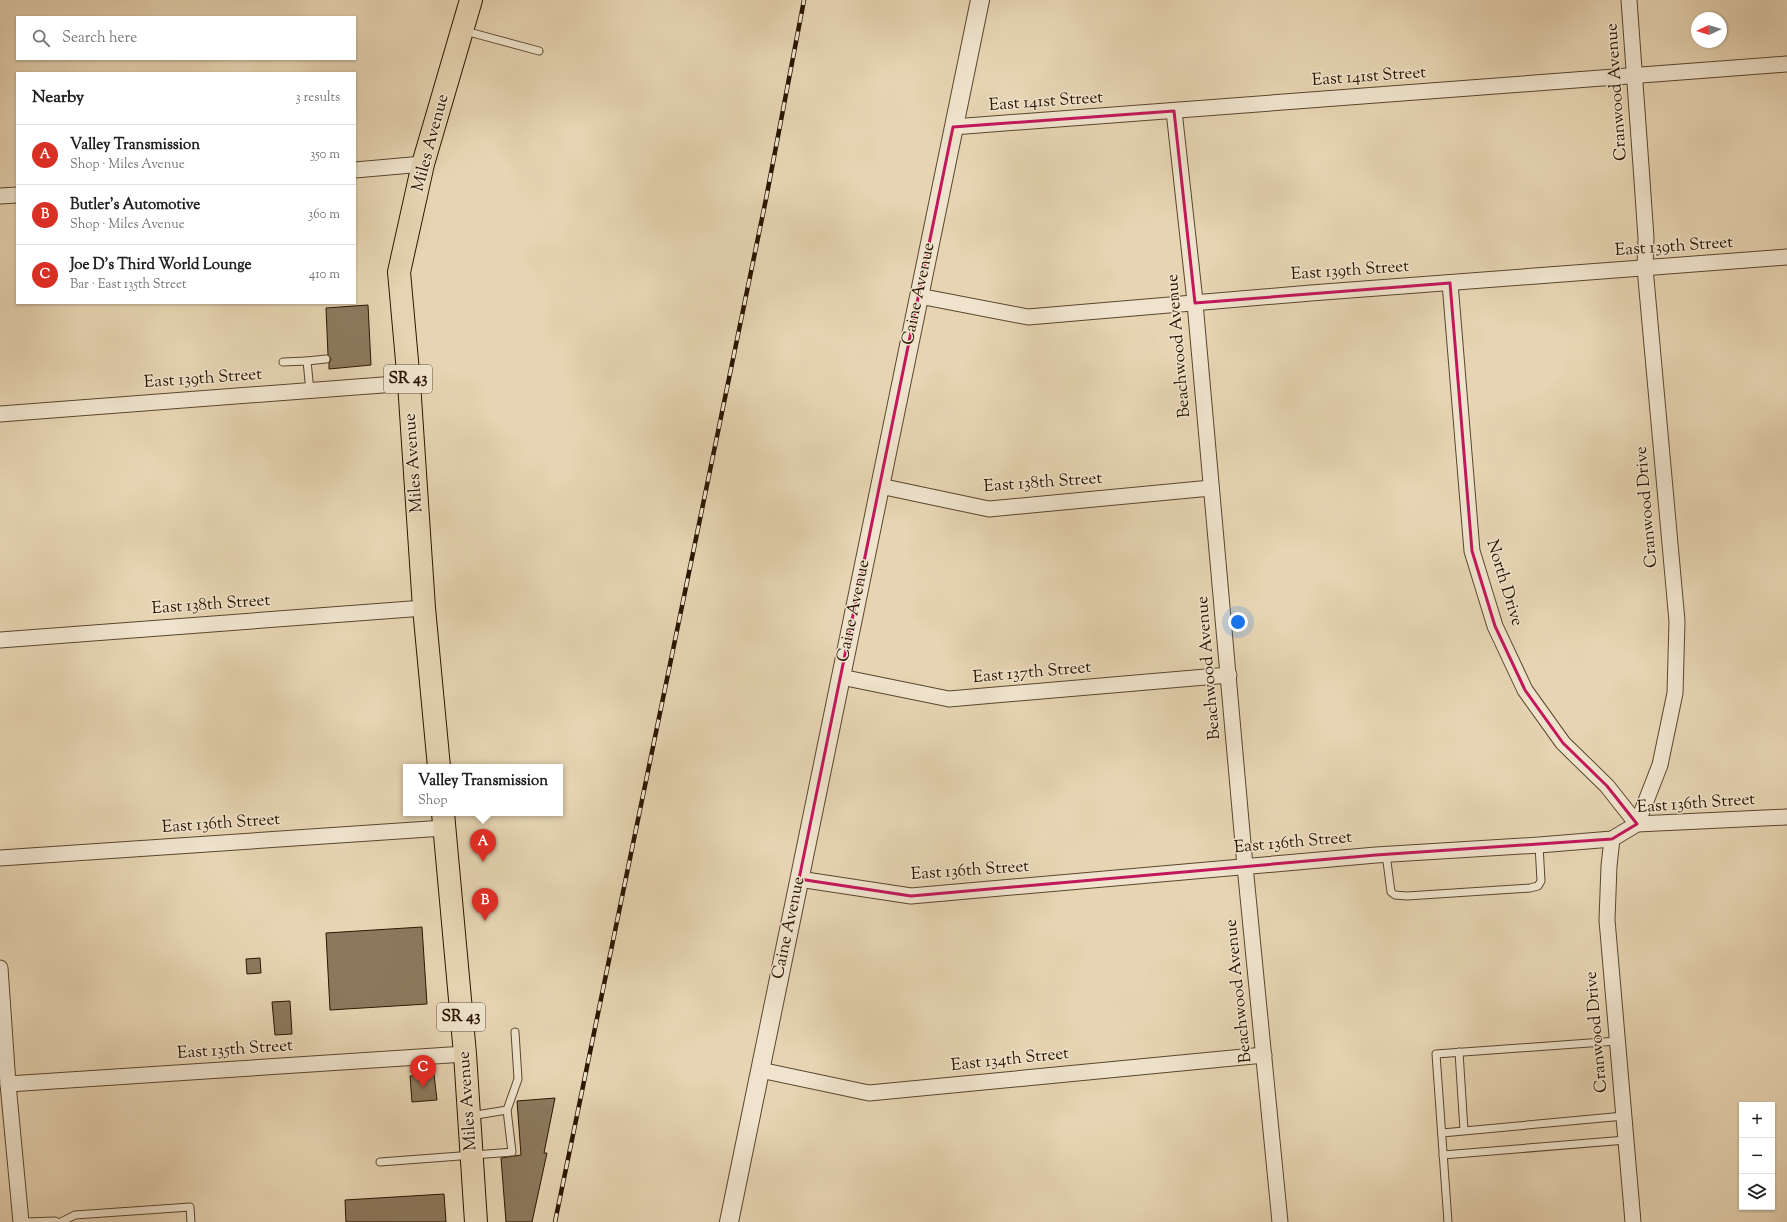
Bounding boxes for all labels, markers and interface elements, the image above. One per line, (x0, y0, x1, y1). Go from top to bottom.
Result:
north arrow (1691, 12, 1727, 48)
search box (16, 16, 356, 60)
street label: Cranwood Avenue (1600, 22, 1634, 162)
icon: search (30, 27, 52, 49)
text: Search here (62, 28, 137, 49)
street label: East 141st Street (1311, 61, 1427, 93)
text: Nearby (32, 86, 84, 110)
street label: East 141st Street (988, 86, 1104, 118)
text: 3 results (295, 89, 340, 107)
street label: Miles Avenue (406, 92, 456, 194)
text: Valley Transmission (70, 135, 200, 156)
text: A (40, 146, 50, 164)
text: 350 m (310, 146, 340, 164)
text: Shop · Miles Avenue (70, 156, 185, 174)
text: Butler's Automotive (70, 195, 200, 216)
text: B (41, 206, 49, 224)
text: 360 m (308, 206, 340, 224)
text: Shop · Miles Avenue (70, 216, 185, 234)
street label: East 139th Street (1614, 231, 1734, 263)
street label: Caine Avenue (896, 240, 942, 348)
text: Joe D's Third World Lounge (70, 255, 252, 276)
street label: East 139th Street (1290, 255, 1410, 287)
text: C (40, 266, 50, 284)
text: 410 m (309, 266, 340, 284)
street label: Beachwood Avenue (1161, 273, 1197, 419)
text: Bar · East 135th Street (70, 276, 186, 294)
street label: East 139th Street (143, 363, 263, 395)
road number: SR 43 (384, 365, 432, 393)
street label: Miles Avenue (399, 412, 429, 514)
street label: Cranwood Drive (1630, 445, 1664, 569)
street label: East 138th Street (983, 467, 1103, 499)
street label: North Drive (1479, 537, 1529, 629)
street label: Caine Avenue (831, 557, 877, 665)
street label: East 138th Street (151, 589, 271, 621)
street label: Beachwood Avenue (1191, 595, 1227, 741)
your location (1228, 612, 1248, 632)
street label: East 137th Street (972, 656, 1092, 690)
popup (403, 764, 563, 816)
text: Valley Transmission (418, 771, 548, 792)
street label: East 136th Street (1636, 788, 1756, 820)
text: Shop (418, 792, 447, 810)
street label: East 136th Street (161, 808, 281, 840)
street label: East 136th Street (1233, 826, 1353, 860)
pin: A (470, 829, 496, 862)
street label: East 136th Street (910, 855, 1030, 887)
street label: Caine Avenue (766, 874, 812, 982)
pin: B (472, 888, 498, 921)
street label: Beachwood Avenue (1220, 918, 1258, 1064)
street label: Cranwood Drive (1580, 970, 1614, 1094)
road number: SR 43 (437, 1003, 485, 1031)
street label: East 135th Street (176, 1034, 294, 1066)
street label: East 134th Street (950, 1042, 1070, 1078)
street label: Miles Avenue (453, 1050, 483, 1152)
pin: C (410, 1055, 436, 1088)
map controls (1739, 1102, 1775, 1210)
button: + (1739, 1102, 1775, 1138)
button: − (1739, 1138, 1775, 1174)
button: layers (1739, 1174, 1775, 1210)

